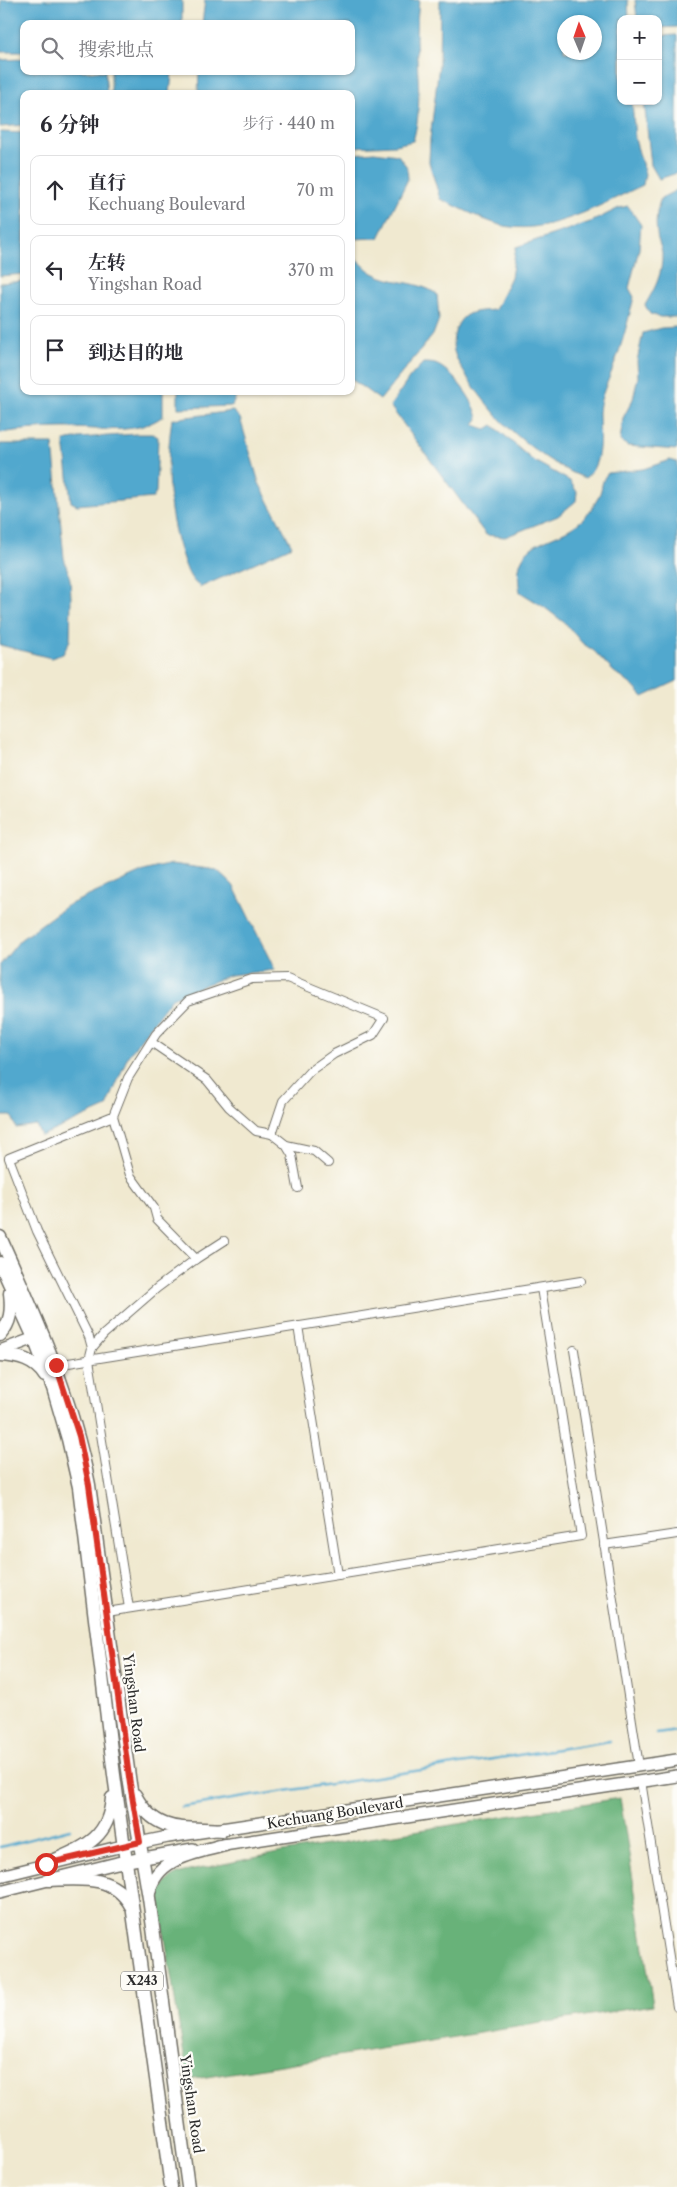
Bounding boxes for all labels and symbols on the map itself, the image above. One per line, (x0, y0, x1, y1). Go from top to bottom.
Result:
north arrow (557, 15, 602, 60)
route end (45, 1354, 68, 1377)
street label: Yingshan Road (119, 1651, 149, 1754)
street label: Kechuang Boulevard (265, 1793, 405, 1833)
route start (35, 1853, 58, 1876)
road number: X243 (121, 1972, 163, 1990)
street label: Yingshan Road (176, 2052, 208, 2155)

